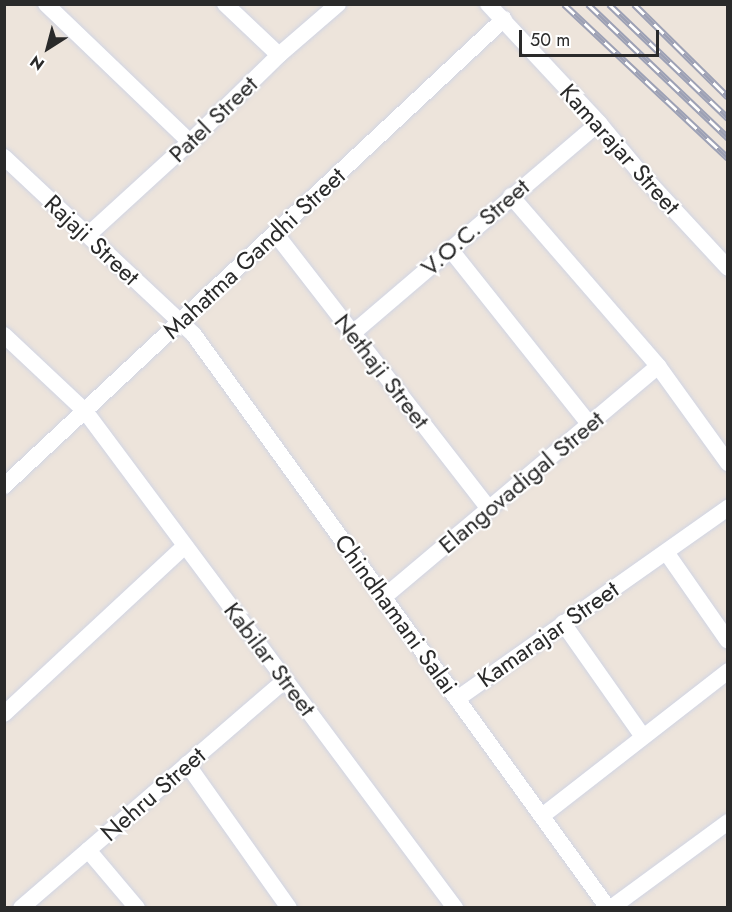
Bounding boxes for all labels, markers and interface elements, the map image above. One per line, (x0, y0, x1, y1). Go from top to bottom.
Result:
north arrow (18, 18, 78, 78)
scale bar (522, 18, 662, 56)
text: 50 m (530, 27, 570, 53)
text: N (25, 50, 49, 76)
street label: Patel Street (163, 70, 263, 168)
street label: Kamarajar Street (554, 78, 686, 220)
street label: Mahatma Gandhi Street (157, 161, 351, 345)
street label: V.O.C. Street (415, 172, 535, 282)
street label: Rajaji Street (39, 189, 145, 291)
street label: Nethaji Street (328, 308, 436, 434)
street label: Elangovadigal Street (433, 405, 609, 559)
street label: Chindhamani Salai (329, 529, 463, 699)
street label: Kamarajar Street (472, 575, 624, 693)
street label: Kabilar Street (218, 597, 322, 721)
street label: Nehru Street (95, 741, 211, 847)

